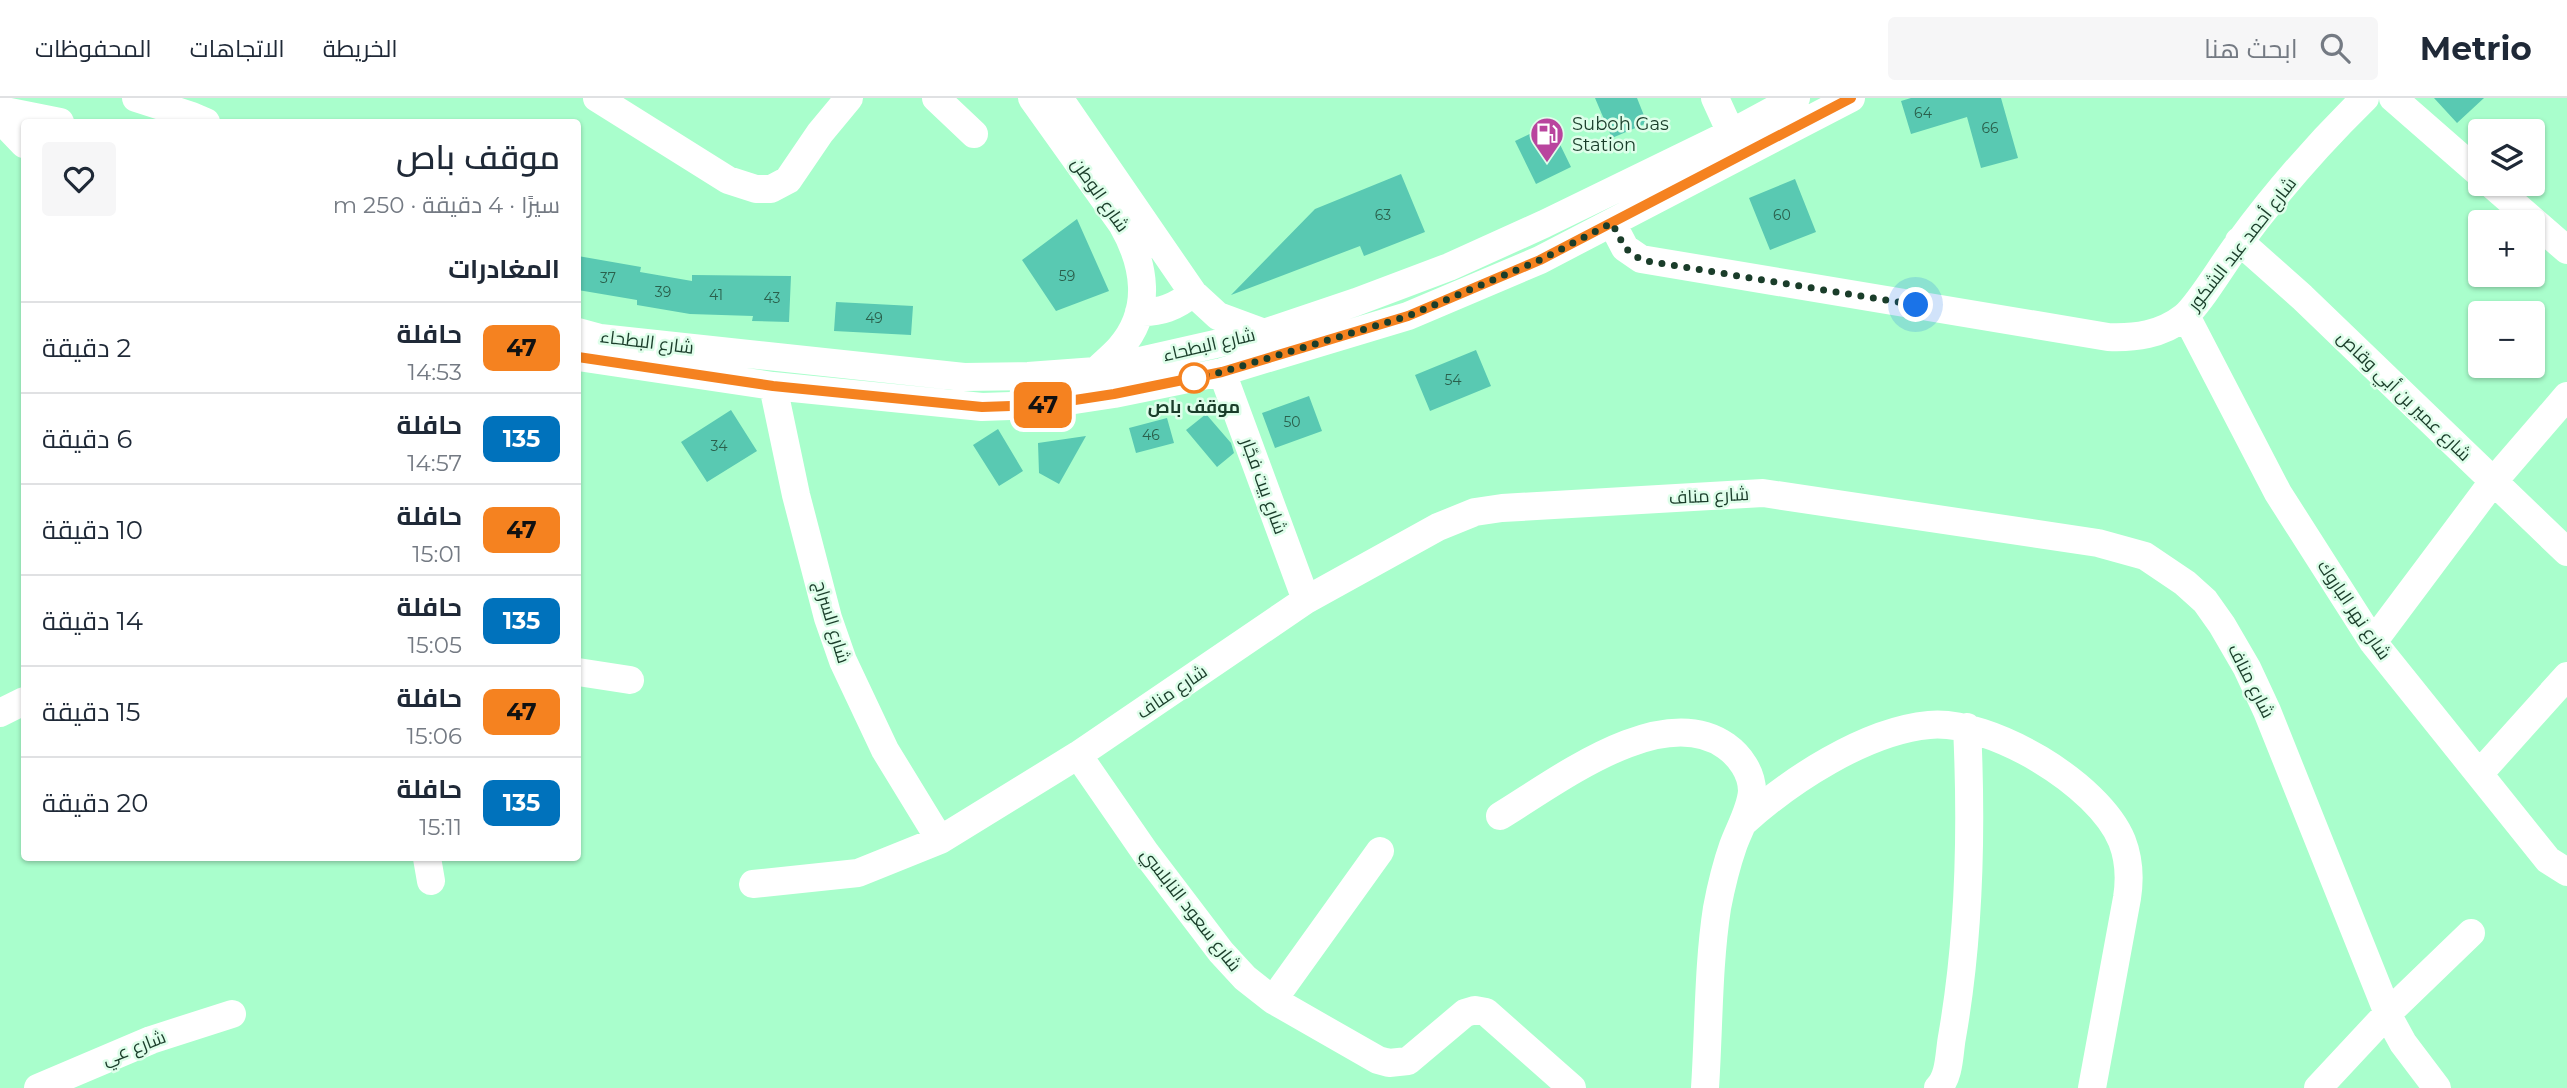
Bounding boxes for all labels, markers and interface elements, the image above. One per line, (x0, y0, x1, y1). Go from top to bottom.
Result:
search box (1888, 17, 2378, 80)
text: Metrio (2420, 28, 2532, 68)
icon: search (2316, 29, 2354, 67)
text: ابحث هنا (2204, 33, 2298, 65)
text: المحفوظات (35, 34, 152, 63)
text: الاتجاهات (190, 34, 285, 63)
text: الخريطة (323, 34, 398, 63)
house number: 64 (1914, 104, 1933, 122)
place label: Suboh Gas Station (1572, 113, 1669, 156)
fuel station icon: Suboh Gas Station (1528, 115, 1566, 164)
house number: 66 (1981, 119, 1999, 137)
map controls (2468, 119, 2545, 378)
button: layers (2468, 119, 2545, 196)
text: موقف باص (396, 137, 560, 177)
button: heart (42, 142, 116, 216)
street label: شارع الوطن (1066, 154, 1134, 237)
street label: شارع أحمد عبد الشكور (2182, 173, 2302, 317)
text: سيرًا · 4 دقيقة · 250 m (333, 191, 560, 219)
house number: 63 (1375, 206, 1391, 224)
house number: 60 (1773, 206, 1791, 224)
button: + (2468, 210, 2545, 287)
text: المغادرات (448, 253, 560, 285)
house number: 59 (1059, 267, 1075, 285)
house number: 37 (600, 269, 616, 287)
house number: 39 (655, 283, 671, 301)
house number: 41 (709, 286, 723, 304)
your location (1898, 287, 1933, 322)
house number: 43 (764, 289, 781, 307)
button: − (2468, 301, 2545, 378)
house number: 49 (865, 309, 883, 327)
text: حافلة (397, 318, 462, 350)
street label: شارع البطحاء (1161, 324, 1258, 367)
street label: شارع البطحاء (599, 325, 695, 360)
street label: شارع عمير بن أبي وقاص (2330, 326, 2476, 468)
text: 2 دقيقة (42, 332, 131, 364)
text: 47 (506, 333, 537, 362)
text: 14:53 (408, 358, 462, 386)
marker: موقف باص (1179, 363, 1209, 393)
house number: 54 (1444, 371, 1462, 389)
line badge: 47 (1012, 382, 1074, 428)
text: 47 (1028, 390, 1058, 419)
place label: موقف باص (1148, 396, 1240, 418)
text: حافلة (397, 409, 462, 441)
house number: 50 (1283, 413, 1301, 431)
text: 6 دقيقة (42, 423, 132, 455)
text: 135 (503, 424, 540, 453)
house number: 46 (1142, 426, 1160, 444)
street label: شارع بيت فجّار (1235, 434, 1292, 538)
house number: 34 (710, 437, 728, 455)
text: 14:57 (407, 449, 462, 477)
street label: شارع مناف (1668, 483, 1750, 510)
text: حافلة (397, 500, 462, 532)
text: 10 دقيقة (42, 514, 143, 546)
text: 47 (506, 515, 537, 544)
text: 15:01 (412, 540, 462, 568)
street label: شارع نهر الباروك (2312, 556, 2395, 665)
street label: شارع السراج (808, 578, 855, 666)
text: حافلة (397, 591, 462, 623)
text: 14 دقيقة (42, 605, 143, 637)
text: 135 (503, 606, 540, 635)
text: 15:05 (408, 631, 462, 659)
street label: شارع مناف (2222, 640, 2279, 722)
street label: شارع مناف (1133, 660, 1212, 724)
text: حافلة (397, 682, 462, 714)
text: 15 دقيقة (42, 696, 141, 728)
text: 47 (506, 697, 537, 726)
text: 15:06 (407, 722, 462, 750)
text: حافلة (397, 773, 462, 805)
text: 20 دقيقة (42, 787, 148, 819)
text: 135 (503, 788, 540, 817)
text: 15:11 (419, 813, 462, 841)
street label: شارع سعود النابلسي (1135, 844, 1246, 977)
street label: شارع عي (99, 1026, 170, 1073)

